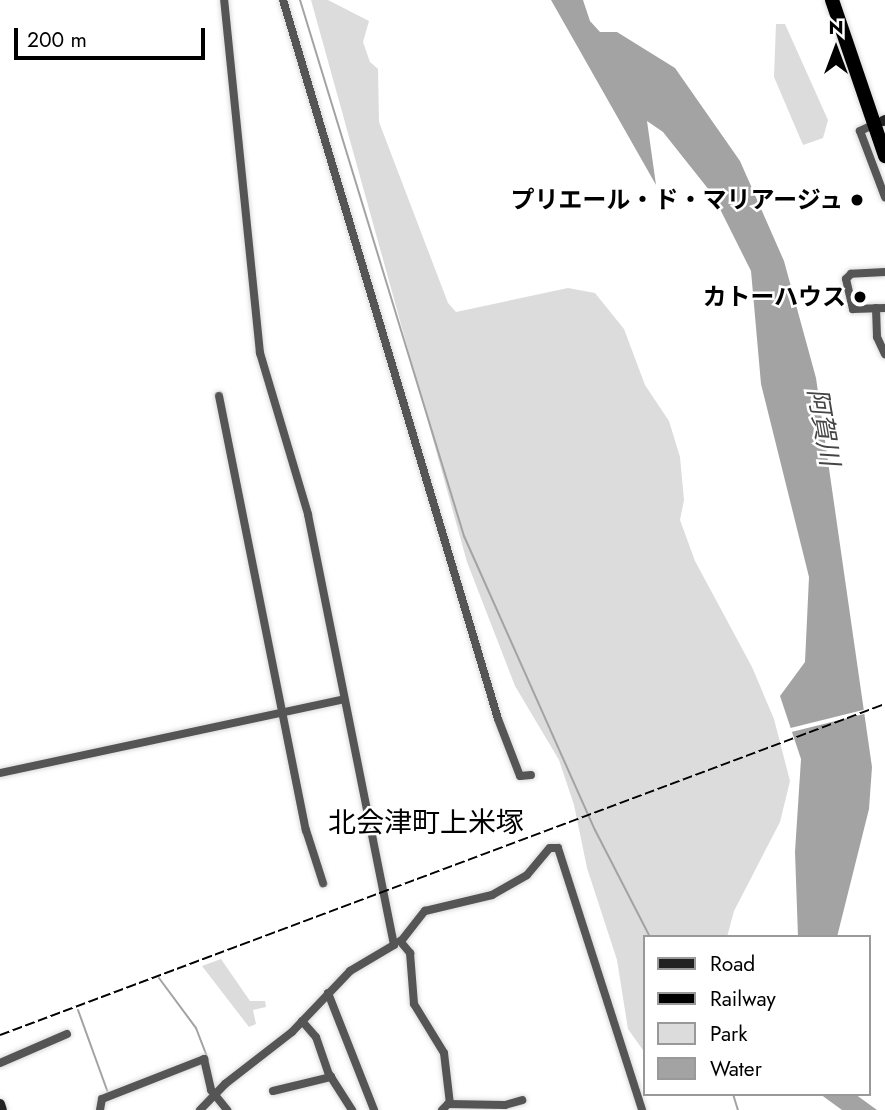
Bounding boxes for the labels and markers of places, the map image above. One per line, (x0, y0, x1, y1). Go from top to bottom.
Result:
place label: プリエール・ド・マリアージュ (508, 186, 843, 214)
marker: プリエール・ド・マリアージュ (849, 192, 865, 208)
place label: カトーハウス (702, 283, 846, 311)
marker: カトーハウス (852, 289, 868, 305)

